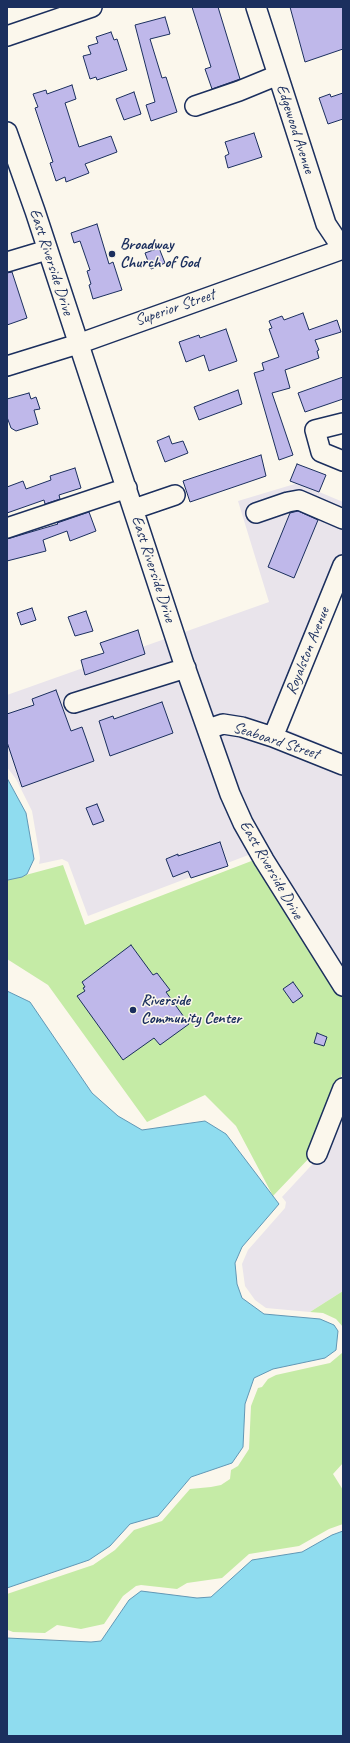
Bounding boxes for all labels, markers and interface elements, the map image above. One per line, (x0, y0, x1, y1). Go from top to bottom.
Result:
street label: Edgewood Avenue (272, 82, 318, 176)
street label: East Riverside Drive (25, 206, 77, 318)
place label: Broadway Church of God (120, 235, 199, 273)
marker: Broadway Church of God (107, 249, 117, 259)
street label: Superior Street (132, 285, 218, 331)
street label: East Riverside Drive (127, 513, 179, 625)
street label: Royalston Avenue (282, 604, 334, 698)
street label: Seaboard Street (231, 718, 321, 764)
street label: East Riverside Drive (235, 817, 307, 923)
place label: Riverside Community Center (141, 991, 241, 1029)
marker: Riverside Community Center (128, 1005, 138, 1015)

